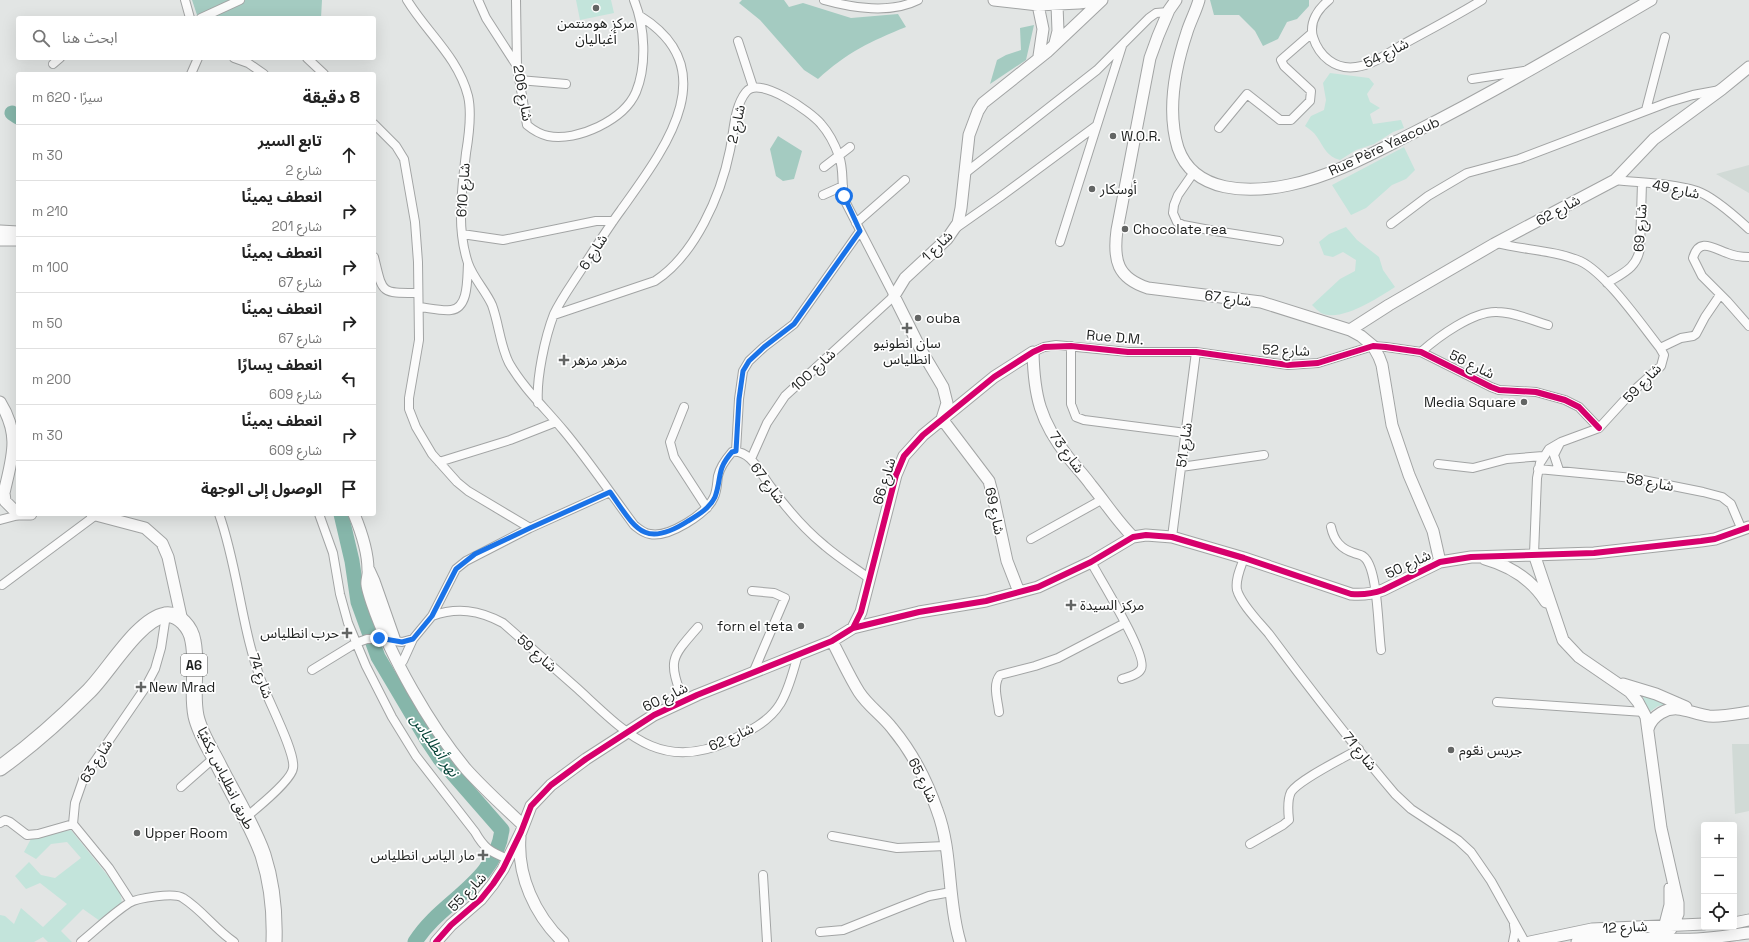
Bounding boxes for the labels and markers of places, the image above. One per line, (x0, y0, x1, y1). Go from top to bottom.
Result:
marker: مركز هومنتمن أغباليان (591, 3, 601, 13)
place label: مركز هومنتمن أغباليان (557, 14, 635, 48)
place label: W.O.R. (1121, 127, 1161, 145)
marker: W.O.R. (1108, 131, 1118, 141)
place label: أوسكار (1099, 180, 1137, 198)
marker: أوسكار (1087, 184, 1097, 194)
place label: Chocolate rea (1133, 220, 1227, 238)
marker: Chocolate rea (1120, 224, 1130, 234)
place label: ouba (926, 309, 960, 327)
marker: ouba (913, 313, 923, 323)
marker: سان انطونيو انطلياس (902, 323, 912, 333)
place label: سان انطونيو انطلياس (873, 334, 941, 368)
place label: مزهر مزهر (571, 351, 627, 369)
marker: مزهر مزهر (559, 355, 569, 365)
place label: Media Square (1424, 393, 1516, 411)
marker: Media Square (1519, 397, 1529, 407)
place label: مركز السيدة (1080, 596, 1144, 614)
marker: مركز السيدة (1065, 599, 1077, 611)
place label: forn el teta (717, 617, 793, 635)
marker: forn el teta (796, 621, 806, 631)
place label: حرب انطلياس (260, 624, 339, 642)
marker: حرب انطلياس (342, 628, 352, 638)
place label: New Mrad (149, 678, 215, 696)
marker: New Mrad (136, 682, 146, 692)
place label: جريس نعّوم (1459, 741, 1522, 761)
marker: جريس نعّوم (1446, 745, 1456, 755)
place label: Upper Room (145, 824, 228, 842)
marker: Upper Room (132, 828, 142, 838)
place label: مار الياس انطلياس (371, 846, 475, 864)
marker: مار الياس انطلياس (478, 850, 488, 860)

